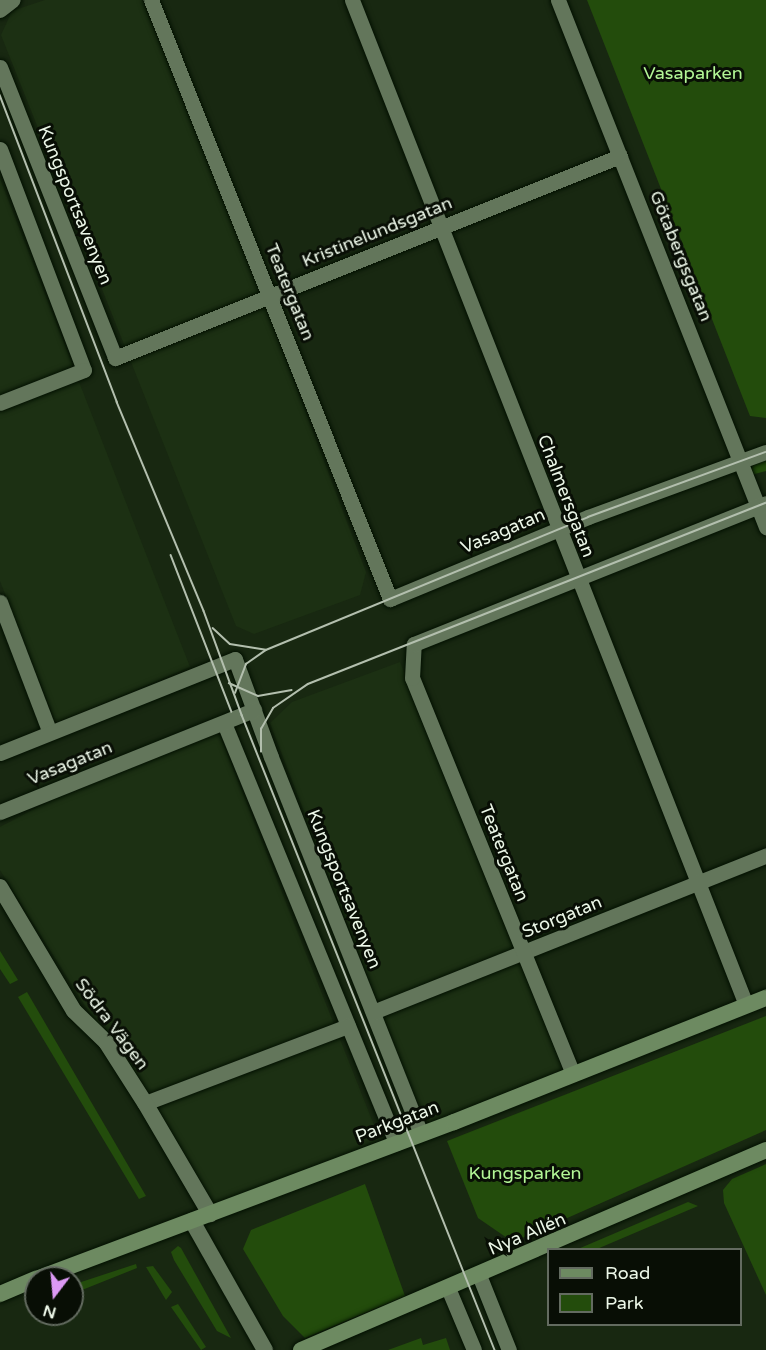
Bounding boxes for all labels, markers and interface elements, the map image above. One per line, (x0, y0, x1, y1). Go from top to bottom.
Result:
park label: Vasaparken (643, 62, 743, 84)
street label: Kungsportsavenyen (33, 122, 117, 288)
street label: Götabergsgatan (645, 188, 717, 324)
street label: Kristinelundsgatan (299, 192, 455, 272)
street label: Teatergatan (261, 240, 319, 344)
street label: Chalmersgatan (533, 432, 599, 560)
street label: Vasagatan (458, 504, 548, 558)
street label: Vasagatan (24, 736, 116, 790)
street label: Teatergatan (475, 801, 533, 905)
street label: Kungsportsavenyen (302, 806, 386, 972)
street label: Storgatan (519, 891, 605, 943)
street label: Södra Vägen (71, 974, 153, 1074)
street label: Parkgatan (352, 1096, 442, 1148)
park label: Kungsparken (468, 1162, 582, 1184)
street label: Nya Allén (485, 1208, 569, 1260)
legend (547, 1248, 742, 1326)
text: Road (605, 1262, 650, 1284)
north arrow (24, 1266, 84, 1326)
text: Park (605, 1292, 643, 1314)
text: N (41, 1300, 59, 1323)

